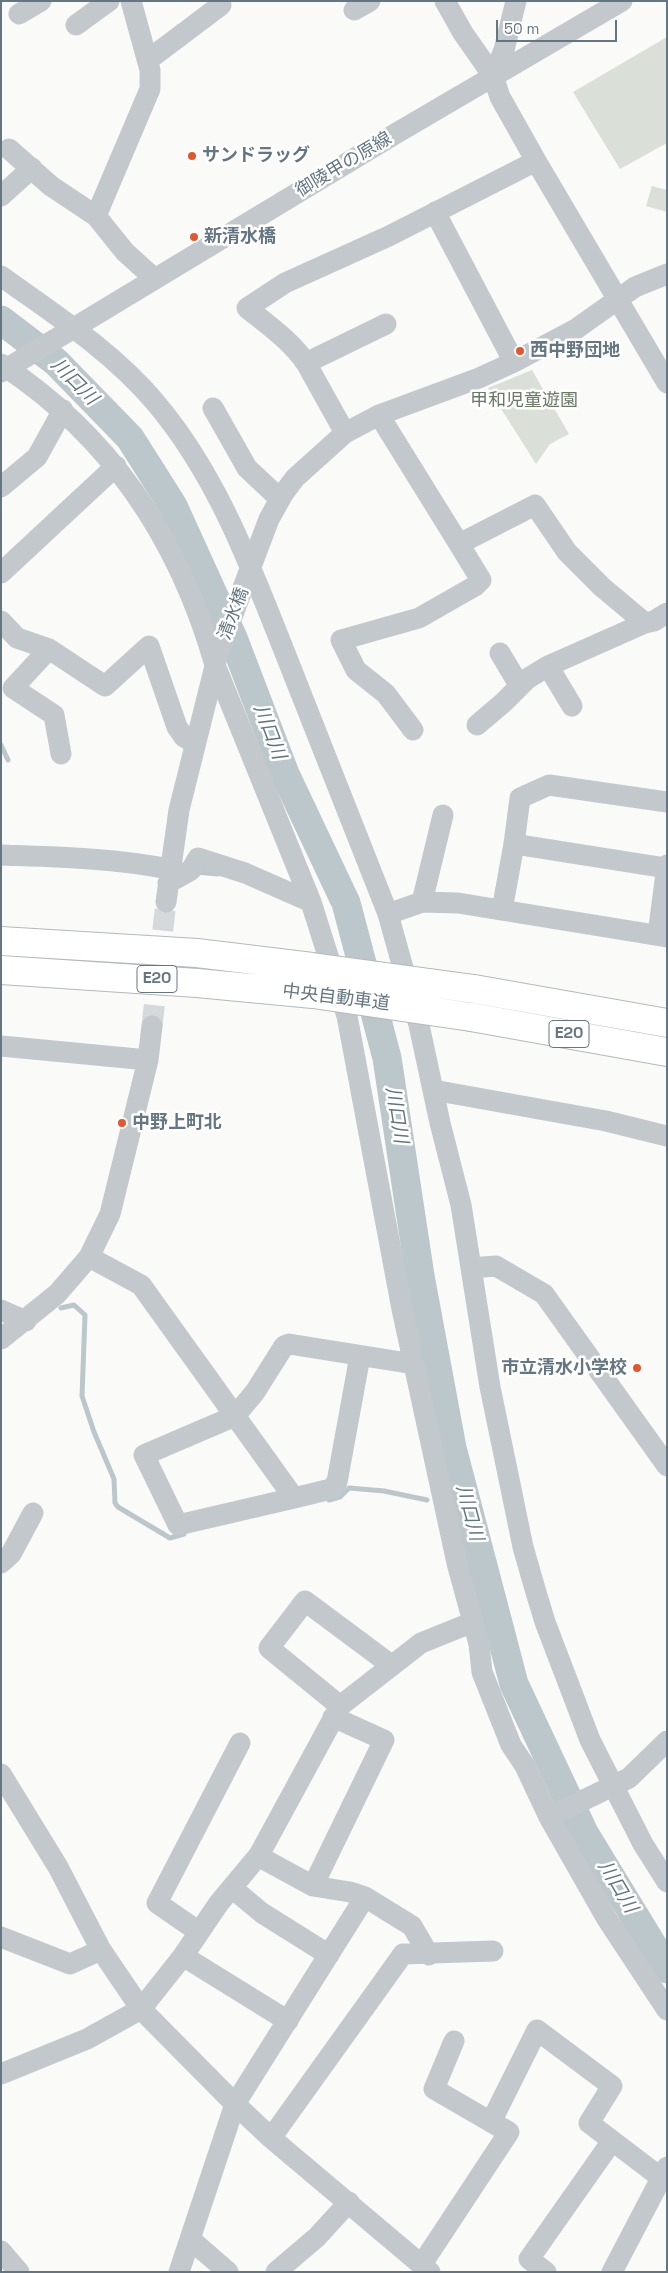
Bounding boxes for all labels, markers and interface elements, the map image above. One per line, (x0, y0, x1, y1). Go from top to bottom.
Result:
scale bar (498, 10, 619, 42)
text: 50 m (504, 19, 539, 38)
street label: 御陵甲の原線 (292, 128, 396, 202)
place label: サンドラッグ (202, 145, 310, 167)
marker: サンドラッグ (186, 150, 198, 162)
place label: 新清水橋 (204, 226, 276, 248)
marker: 新清水橋 (188, 231, 200, 243)
place label: 西中野団地 (530, 340, 620, 362)
marker: 西中野団地 (514, 345, 526, 357)
water label: 川口川 (46, 354, 102, 410)
park label: 甲和児童遊園 (470, 390, 578, 412)
street label: 清水橋 (214, 585, 254, 643)
water label: 川口川 (248, 701, 290, 763)
road number: E20 (137, 966, 177, 992)
street label: 中央自動車道 (281, 981, 391, 1015)
road number: E20 (549, 1021, 589, 1048)
water label: 川口川 (380, 1085, 412, 1145)
place label: 中野上町北 (132, 1112, 222, 1134)
marker: 中野上町北 (116, 1117, 128, 1129)
place label: 市立清水小学校 (501, 1357, 627, 1379)
marker: 市立清水小学校 (631, 1362, 643, 1374)
water label: 川口川 (451, 1483, 487, 1543)
water label: 川口川 (593, 1857, 641, 1917)

